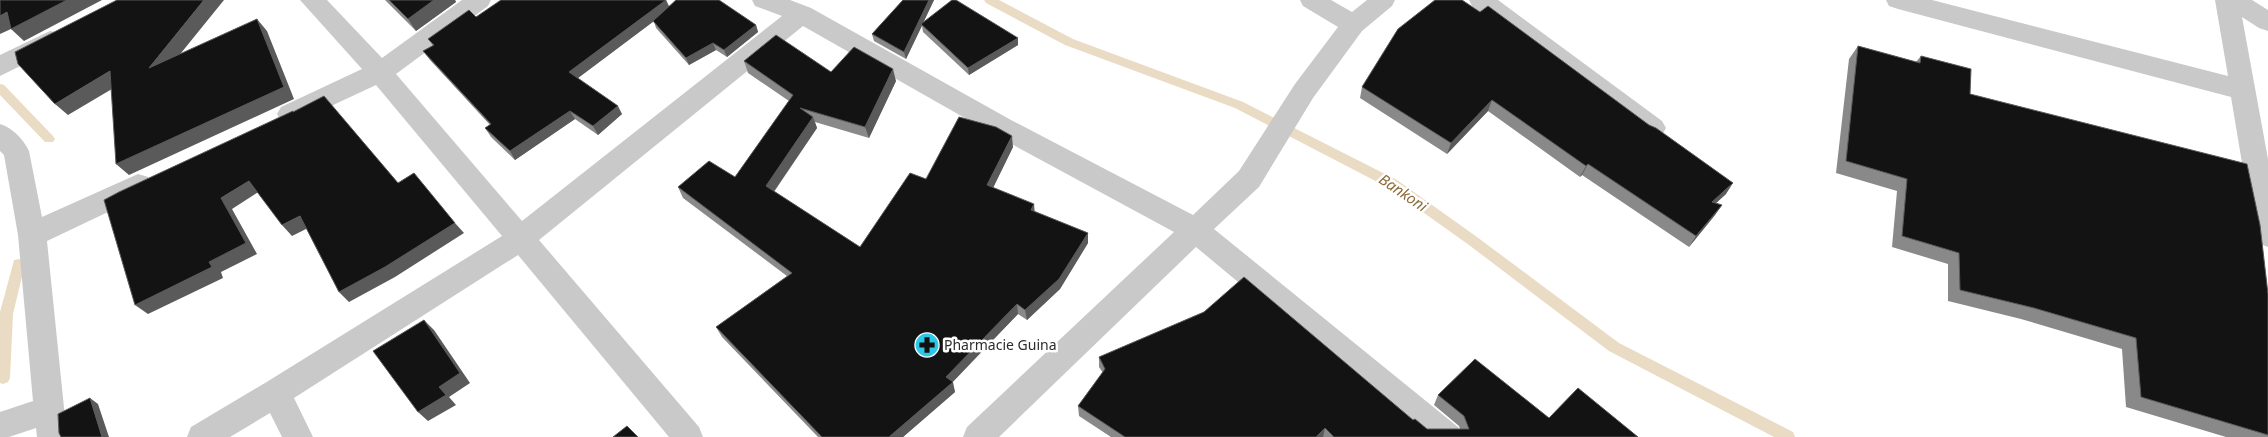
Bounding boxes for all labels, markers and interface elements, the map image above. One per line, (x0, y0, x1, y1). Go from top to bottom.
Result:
water label: Bankoni (1375, 169, 1433, 216)
pharmacy icon: Pharmacie Guina (914, 332, 940, 358)
place label: Pharmacie Guina (944, 335, 1057, 354)

